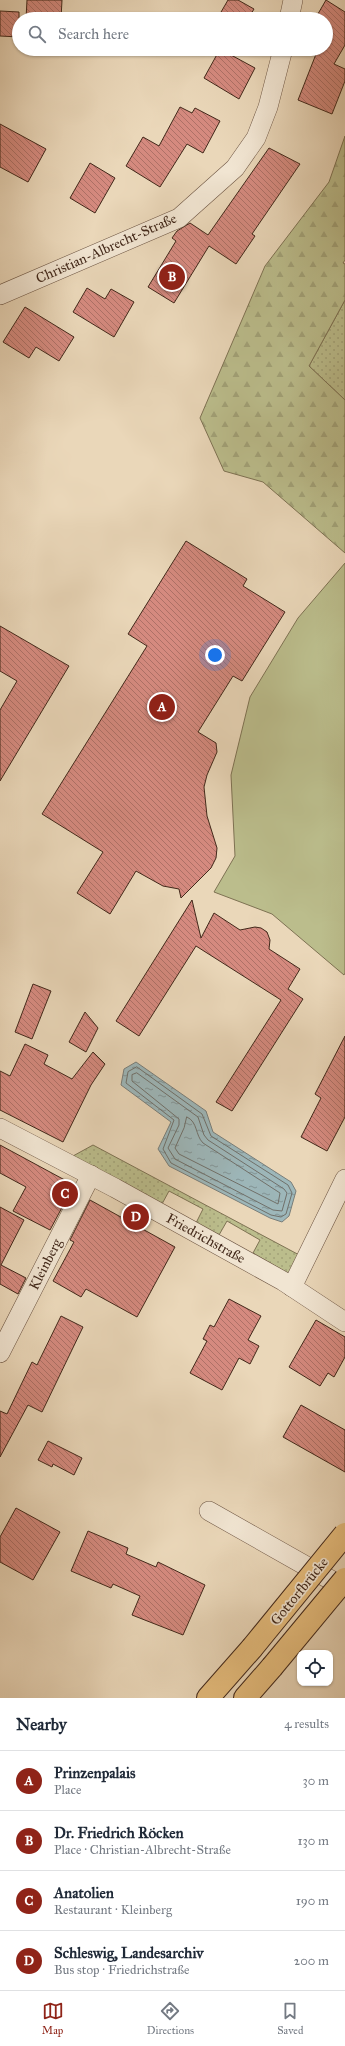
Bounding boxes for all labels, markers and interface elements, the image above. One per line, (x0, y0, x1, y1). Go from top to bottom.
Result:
search box (12, 12, 333, 56)
icon: search (26, 23, 48, 45)
text: Search here (58, 25, 129, 43)
street label: Christian-Albrecht-Straße (33, 210, 179, 287)
pin: B (159, 262, 185, 292)
your location (205, 645, 225, 665)
pin: A (149, 692, 175, 722)
pin: C (52, 1179, 78, 1209)
pin: D (123, 1202, 149, 1232)
street label: Friedrichstraße (163, 1210, 248, 1267)
street label: Kleinberg (25, 1235, 66, 1293)
street label: Gottorfbrücke (267, 1554, 332, 1629)
map controls (297, 1650, 333, 1686)
button: locate (297, 1650, 333, 1686)
text: Nearby (16, 1714, 67, 1735)
text: 4 results (284, 1716, 329, 1732)
text: Prinzenpalais (54, 1764, 136, 1782)
text: A (25, 1773, 33, 1789)
text: 30 m (303, 1773, 329, 1789)
text: Place (54, 1782, 81, 1798)
text: Dr. Friedrich Röcken (54, 1824, 184, 1842)
text: B (25, 1833, 33, 1849)
text: 130 m (297, 1833, 329, 1849)
text: Place · Christian-Albrecht-Straße (54, 1842, 231, 1858)
text: Anatolien (54, 1884, 114, 1902)
text: C (25, 1893, 33, 1909)
text: 190 m (296, 1893, 329, 1909)
text: Restaurant · Kleinberg (54, 1902, 172, 1918)
text: Schleswig, Landesarchiv (54, 1944, 204, 1962)
text: D (24, 1953, 34, 1969)
text: 200 m (294, 1953, 329, 1969)
text: Bus stop · Friedrichstraße (54, 1962, 189, 1978)
tab: Map (42, 2000, 64, 2037)
tab: Directions (147, 2000, 194, 2037)
tab: Saved (277, 2000, 303, 2037)

